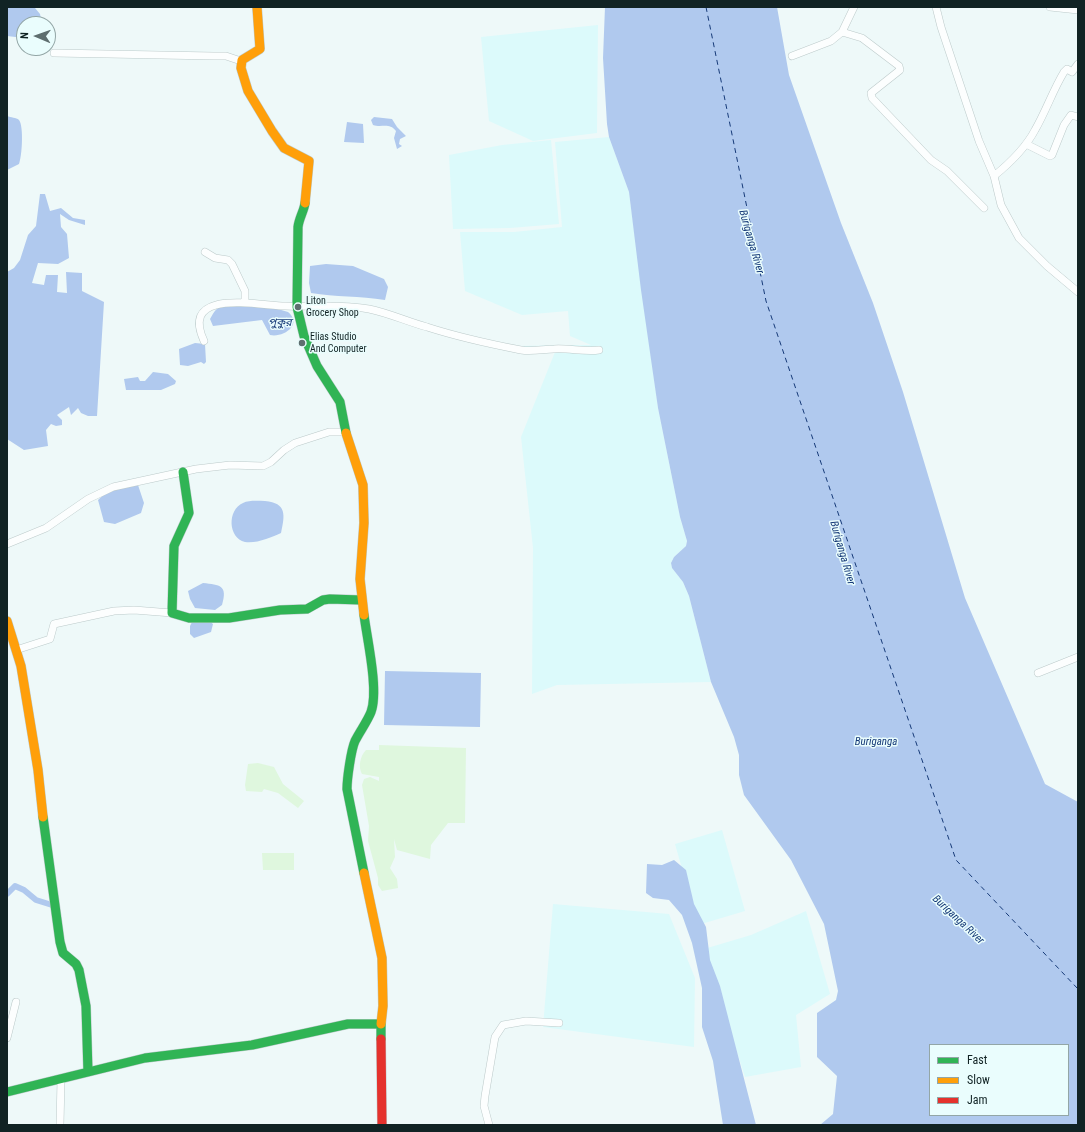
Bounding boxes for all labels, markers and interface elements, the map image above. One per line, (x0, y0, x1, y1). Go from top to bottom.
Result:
north arrow (16, 16, 56, 56)
text: N (18, 32, 31, 39)
water label: Buriganga River (736, 208, 766, 276)
place label: Liton Grocery Shop (306, 295, 359, 318)
marker: Liton Grocery Shop (293, 302, 303, 312)
water label: পুকুর (268, 316, 292, 330)
place label: Elias Studio And Computer (310, 331, 367, 354)
marker: Elias Studio And Computer (297, 338, 307, 348)
water label: Buriganga River (827, 519, 857, 587)
water label: Buriganga (855, 735, 897, 749)
water label: Buriganga River (929, 893, 987, 947)
legend (929, 1044, 1069, 1116)
text: Fast (967, 1053, 987, 1067)
text: Slow (967, 1073, 990, 1087)
text: Jam (967, 1093, 988, 1107)

